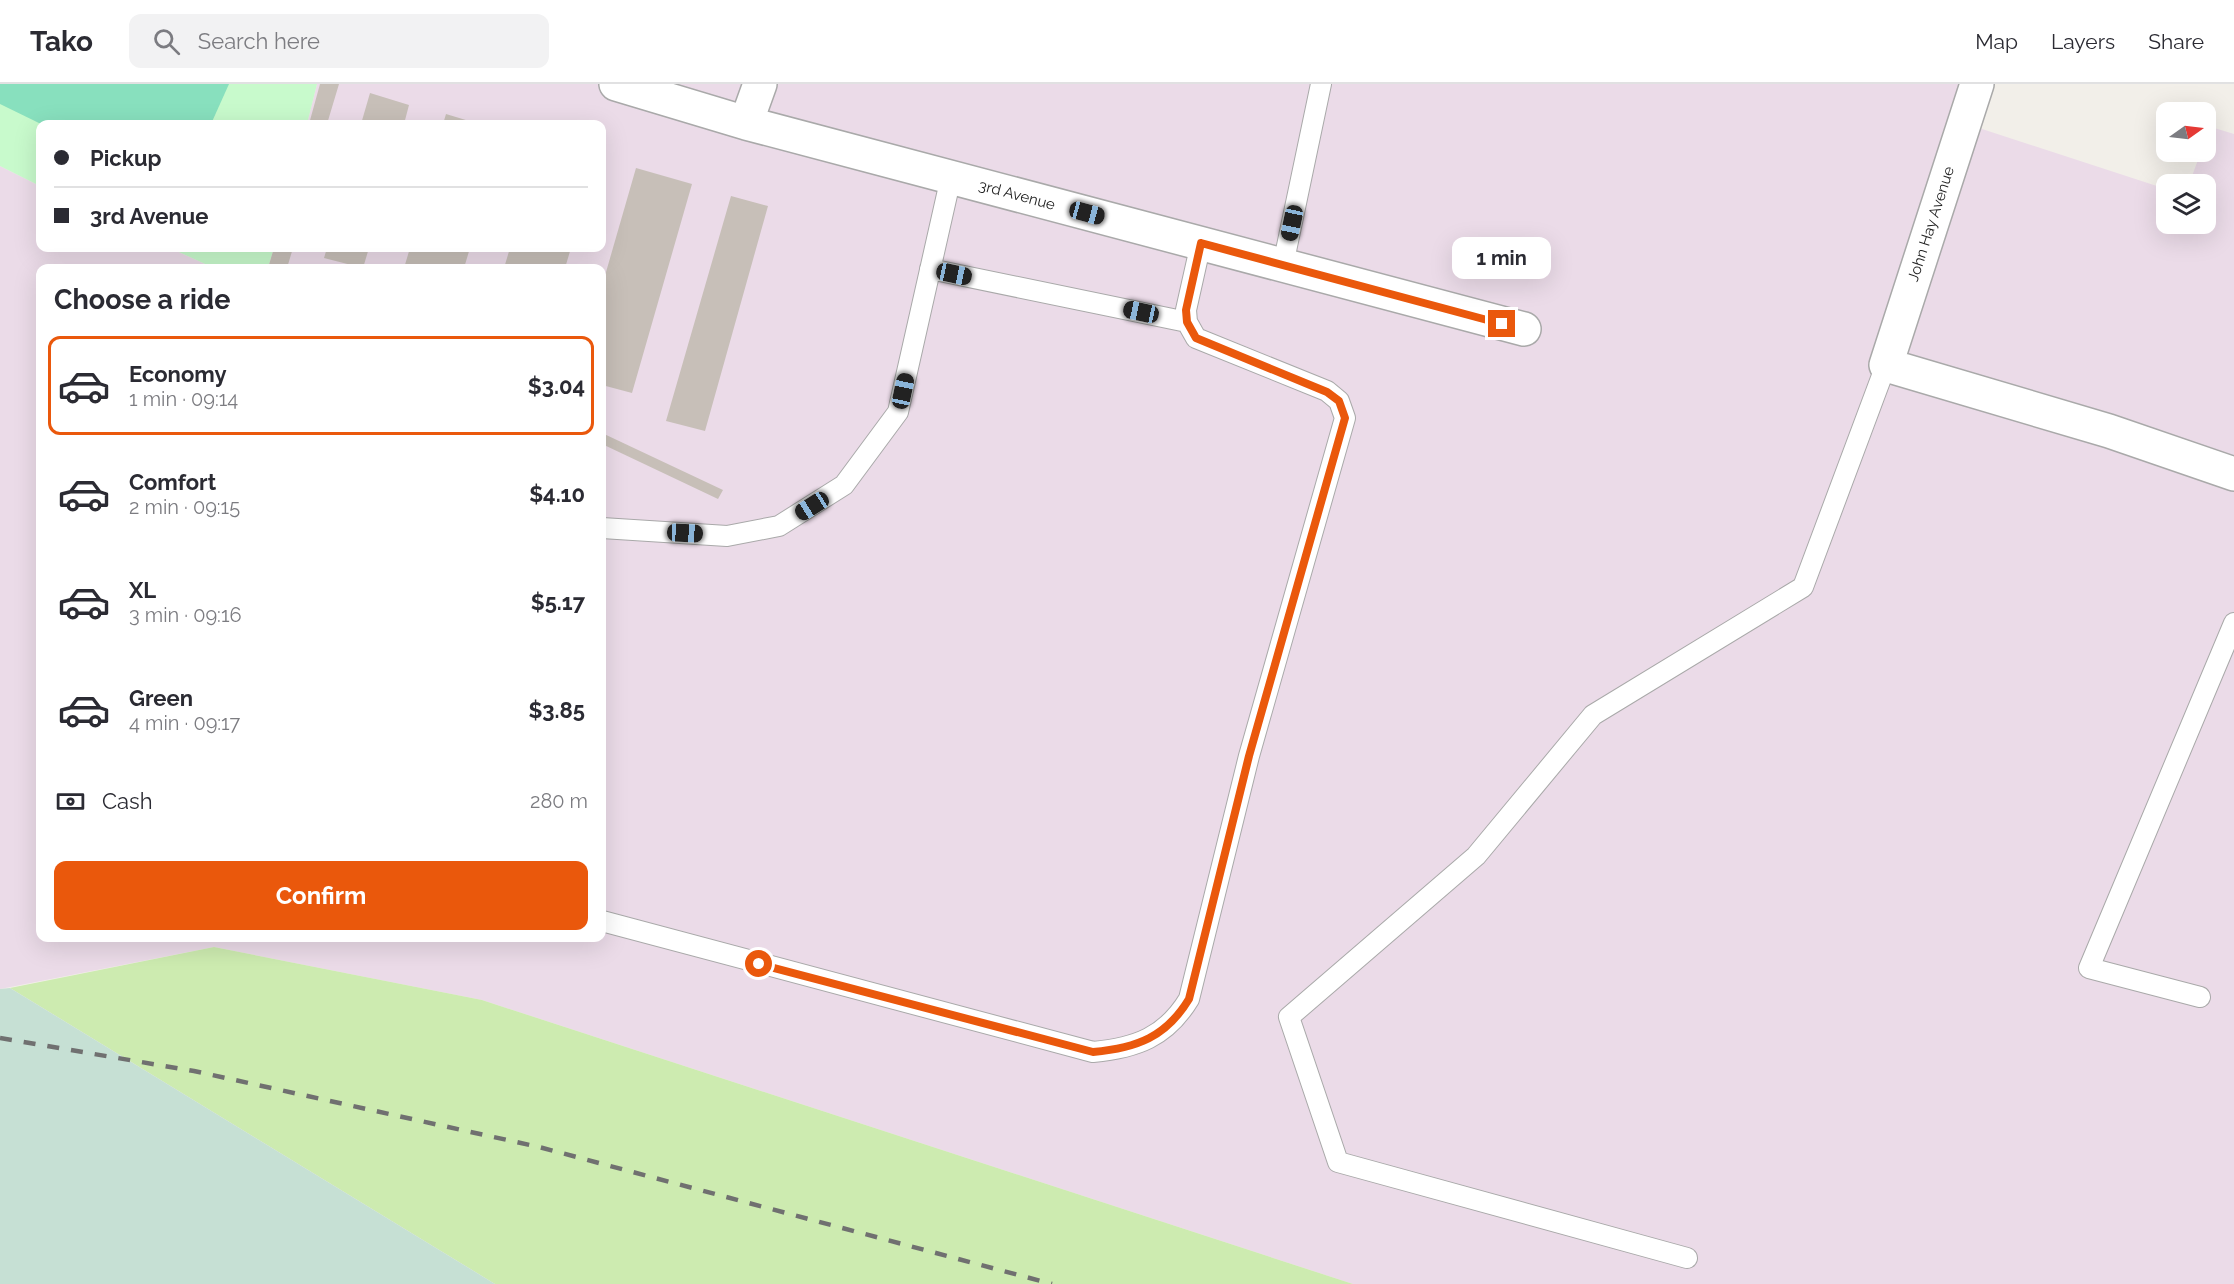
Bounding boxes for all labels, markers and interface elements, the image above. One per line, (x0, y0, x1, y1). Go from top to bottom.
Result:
search box (129, 14, 549, 68)
text: Tako (30, 25, 93, 58)
icon: search (150, 25, 183, 58)
text: Search here (198, 28, 320, 54)
text: Map (1975, 29, 2018, 54)
text: Layers (2051, 29, 2115, 54)
text: Share (2148, 29, 2204, 54)
north arrow (2156, 102, 2216, 162)
map controls (2156, 102, 2216, 234)
text: Pickup (90, 145, 162, 171)
street label: John Hay Avenue (1904, 164, 1958, 284)
button: layers (2156, 174, 2216, 234)
street label: 3rd Avenue (977, 176, 1057, 214)
car (1067, 200, 1107, 226)
text: 3rd Avenue (90, 203, 209, 229)
car (1279, 204, 1305, 242)
callout: 1 min (1452, 237, 1552, 279)
text: 1 min (1476, 246, 1527, 270)
car (935, 261, 973, 287)
text: Choose a ride (54, 284, 230, 315)
car (1122, 299, 1160, 325)
route end (1488, 310, 1515, 337)
icon: car (57, 359, 111, 413)
text: Economy (129, 361, 227, 387)
car (890, 372, 916, 410)
text: $3.04 (528, 373, 585, 399)
text: 1 min · 09:14 (129, 387, 238, 411)
icon: car (57, 467, 111, 521)
text: Comfort (129, 469, 216, 495)
text: $4.10 (529, 481, 585, 507)
car (792, 489, 832, 523)
text: 2 min · 09:15 (129, 495, 240, 519)
car (667, 523, 703, 543)
icon: car (57, 575, 111, 629)
text: XL (129, 577, 156, 603)
text: $5.17 (531, 589, 585, 615)
text: 3 min · 09:16 (129, 603, 242, 627)
icon: car (57, 683, 111, 737)
text: Green (129, 685, 193, 711)
text: $3.85 (528, 697, 585, 723)
text: 4 min · 09:17 (129, 711, 240, 735)
icon: cash (54, 785, 87, 818)
text: Cash (102, 788, 153, 814)
text: 280 m (530, 789, 588, 813)
button: Confirm (54, 861, 588, 930)
route start (745, 950, 772, 977)

